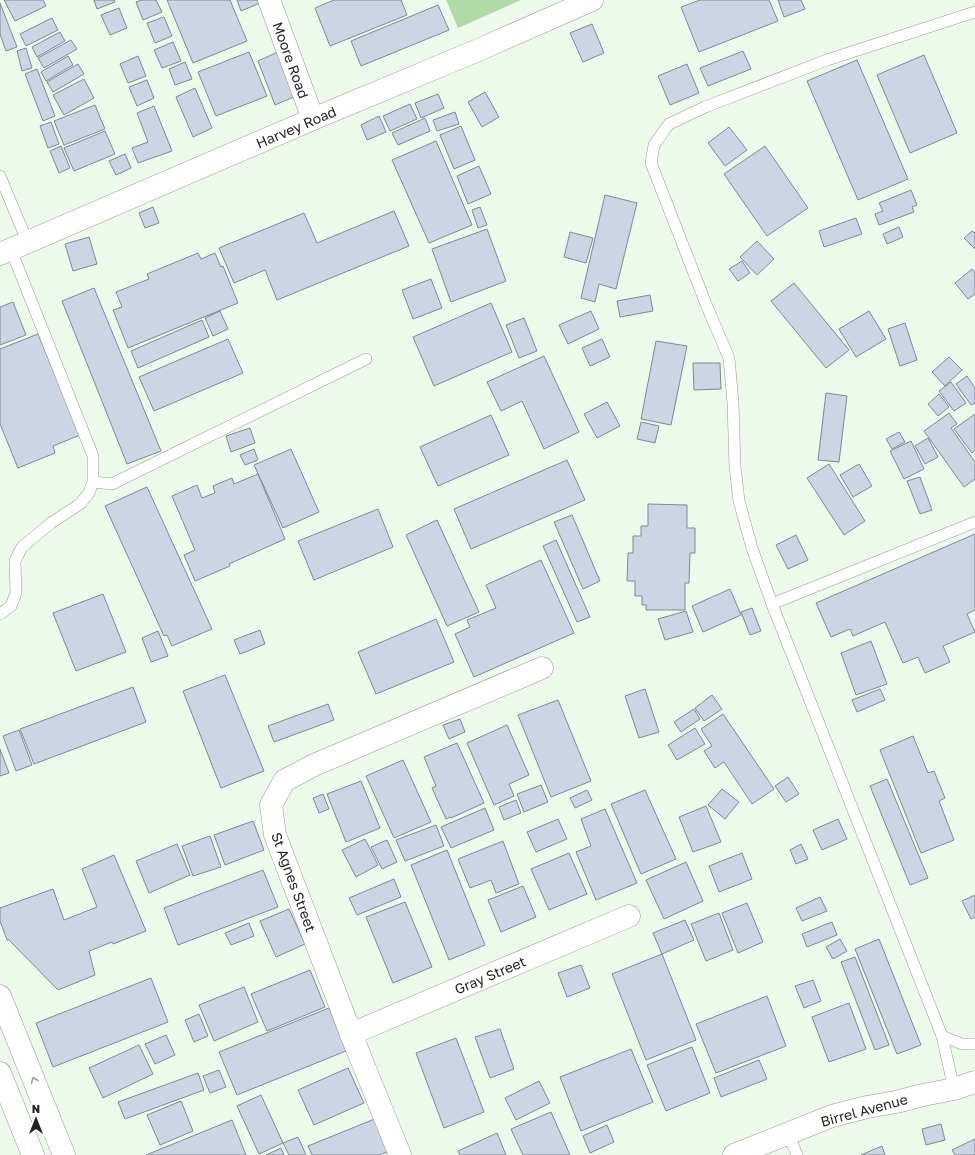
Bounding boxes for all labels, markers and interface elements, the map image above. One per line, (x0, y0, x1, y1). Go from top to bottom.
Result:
street label: Moore Road (269, 19, 313, 101)
street label: Harvey Road (253, 102, 339, 152)
street label: St Agnes Street (268, 830, 320, 934)
street label: Gray Street (452, 952, 528, 998)
one-way arrow (30, 1076, 38, 1083)
street label: Birrel Avenue (819, 1090, 909, 1130)
north arrow (16, 1099, 56, 1139)
text: N (32, 1102, 40, 1115)

